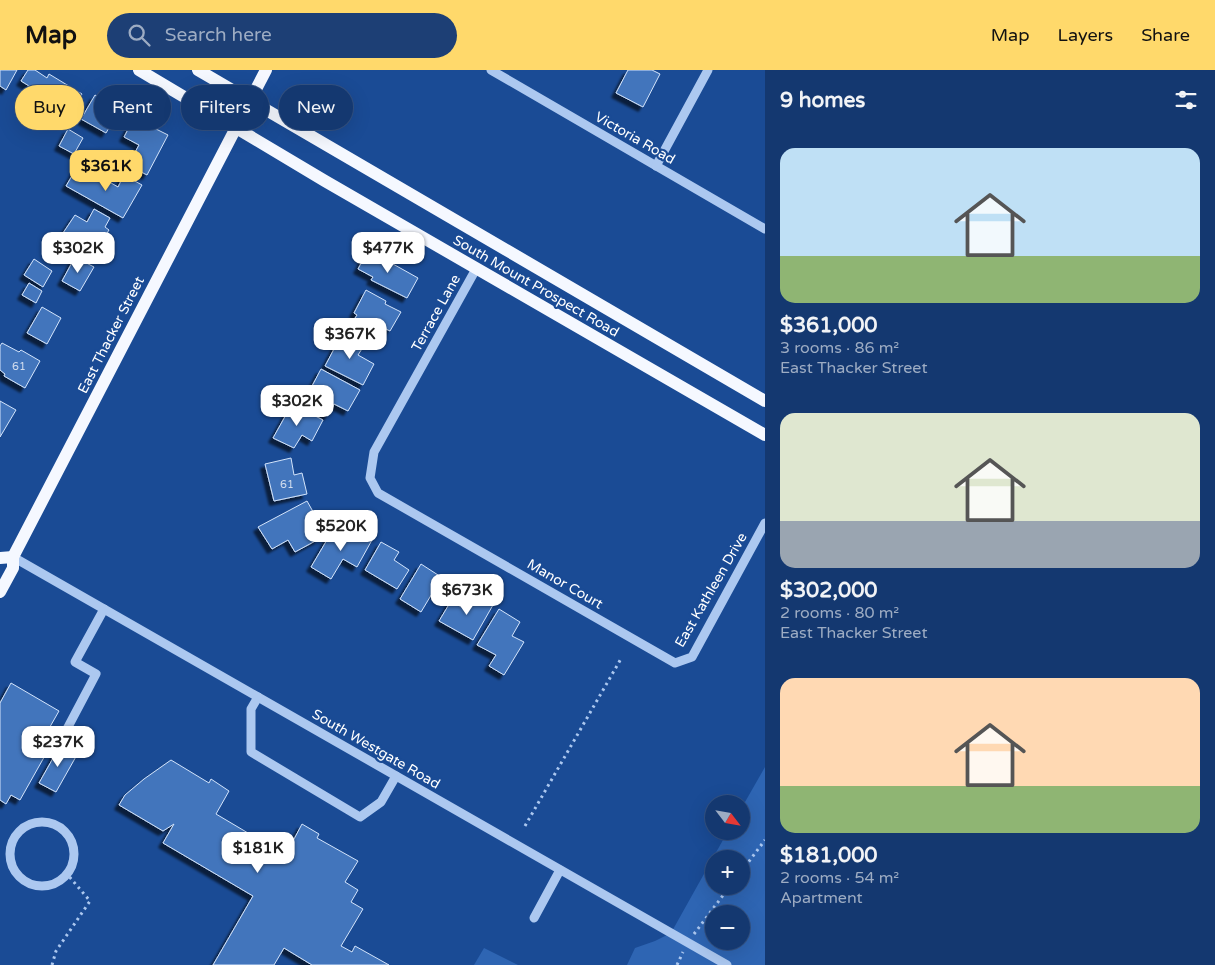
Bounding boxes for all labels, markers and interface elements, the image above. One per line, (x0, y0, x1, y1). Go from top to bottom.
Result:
search box (107, 13, 457, 58)
text: Map (25, 21, 77, 50)
icon: search (125, 21, 153, 49)
text: Search here (165, 24, 272, 46)
text: Map (991, 24, 1030, 46)
text: Layers (1058, 24, 1113, 46)
text: Share (1141, 24, 1190, 46)
chip: Buy (15, 85, 84, 130)
chip: Rent (94, 85, 171, 130)
chip: Filters (181, 85, 269, 130)
chip: New (279, 85, 353, 130)
icon: filters (1172, 86, 1200, 114)
text: 9 homes (780, 88, 865, 113)
street label: Victoria Road (592, 108, 678, 168)
pin: $361K (71, 150, 141, 192)
text: $361K (81, 156, 131, 176)
icon: home (945, 180, 1035, 270)
street label: South Mount Prospect Road (450, 231, 622, 341)
pin: $302K (43, 232, 113, 274)
pin: $477K (353, 232, 423, 274)
text: $302K (53, 238, 103, 258)
text: $477K (363, 238, 413, 258)
street label: Terrace Lane (408, 271, 464, 355)
street label: East Thacker Street (74, 273, 148, 396)
text: $361,000 (780, 313, 878, 338)
pin: $367K (315, 318, 385, 360)
text: $367K (325, 324, 375, 344)
text: 3 rooms · 86 m² (780, 338, 899, 358)
text: East Thacker Street (780, 358, 928, 378)
house number: 61 (12, 360, 26, 373)
pin: $302K (262, 384, 332, 427)
text: $302K (272, 391, 322, 411)
icon: home (945, 445, 1035, 535)
house number: 61 (280, 478, 294, 491)
pin: $520K (306, 510, 376, 552)
text: $520K (316, 516, 366, 536)
street label: East Kathleen Drive (671, 530, 751, 650)
street label: Manor Court (524, 555, 606, 613)
pin: $673K (432, 574, 502, 616)
text: $302,000 (780, 578, 878, 603)
text: $673K (442, 580, 492, 600)
text: 2 rooms · 80 m² (780, 603, 899, 623)
text: East Thacker Street (780, 623, 928, 643)
street label: South Westgate Road (309, 705, 443, 793)
icon: home (945, 710, 1035, 800)
pin: $237K (23, 726, 93, 768)
text: $237K (33, 732, 83, 752)
north arrow (705, 795, 750, 840)
map controls (705, 795, 750, 950)
pin: $181K (223, 832, 293, 874)
text: $181K (233, 838, 283, 858)
text: $181,000 (780, 843, 878, 868)
button: + (705, 850, 750, 895)
text: 2 rooms · 54 m² (780, 868, 899, 888)
text: Apartment (780, 888, 863, 908)
button: − (705, 905, 750, 950)

